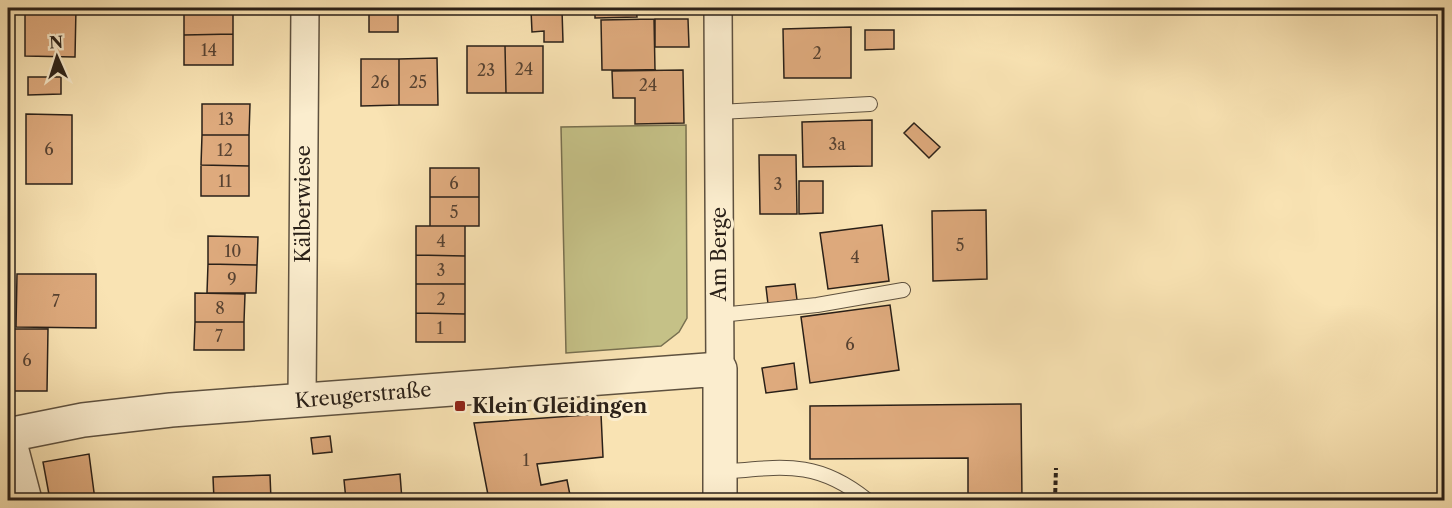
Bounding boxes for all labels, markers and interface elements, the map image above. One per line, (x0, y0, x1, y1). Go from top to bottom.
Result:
north arrow (27, 27, 87, 87)
text: N (49, 32, 64, 52)
house number: 14 (201, 40, 217, 60)
house number: 2 (812, 43, 822, 63)
house number: 24 (515, 59, 533, 79)
house number: 23 (477, 60, 495, 80)
house number: 26 (371, 72, 389, 92)
house number: 25 (409, 72, 427, 92)
house number: 24 (639, 75, 657, 95)
house number: 13 (218, 109, 234, 129)
house number: 3a (828, 134, 846, 154)
house number: 6 (44, 139, 54, 159)
house number: 12 (217, 140, 233, 160)
street label: Kälberwiese (291, 145, 315, 263)
house number: 11 (218, 171, 232, 191)
house number: 6 (449, 173, 459, 193)
house number: 3 (774, 174, 782, 194)
house number: 5 (450, 202, 458, 222)
street label: Am Berge (707, 207, 731, 302)
house number: 4 (436, 231, 446, 251)
house number: 5 (956, 235, 964, 255)
house number: 10 (225, 241, 241, 261)
house number: 4 (850, 247, 860, 267)
house number: 3 (437, 260, 445, 280)
house number: 9 (227, 269, 237, 289)
house number: 2 (436, 289, 446, 309)
house number: 7 (52, 291, 60, 311)
house number: 8 (215, 298, 225, 318)
house number: 1 (437, 318, 444, 338)
house number: 7 (215, 326, 223, 346)
house number: 6 (845, 334, 855, 354)
house number: 6 (22, 350, 32, 370)
street label: Kreugerstraße (294, 377, 432, 413)
place label: Klein Gleidingen (472, 394, 647, 418)
marker: Klein Gleidingen (453, 399, 467, 413)
house number: 1 (523, 450, 530, 470)

